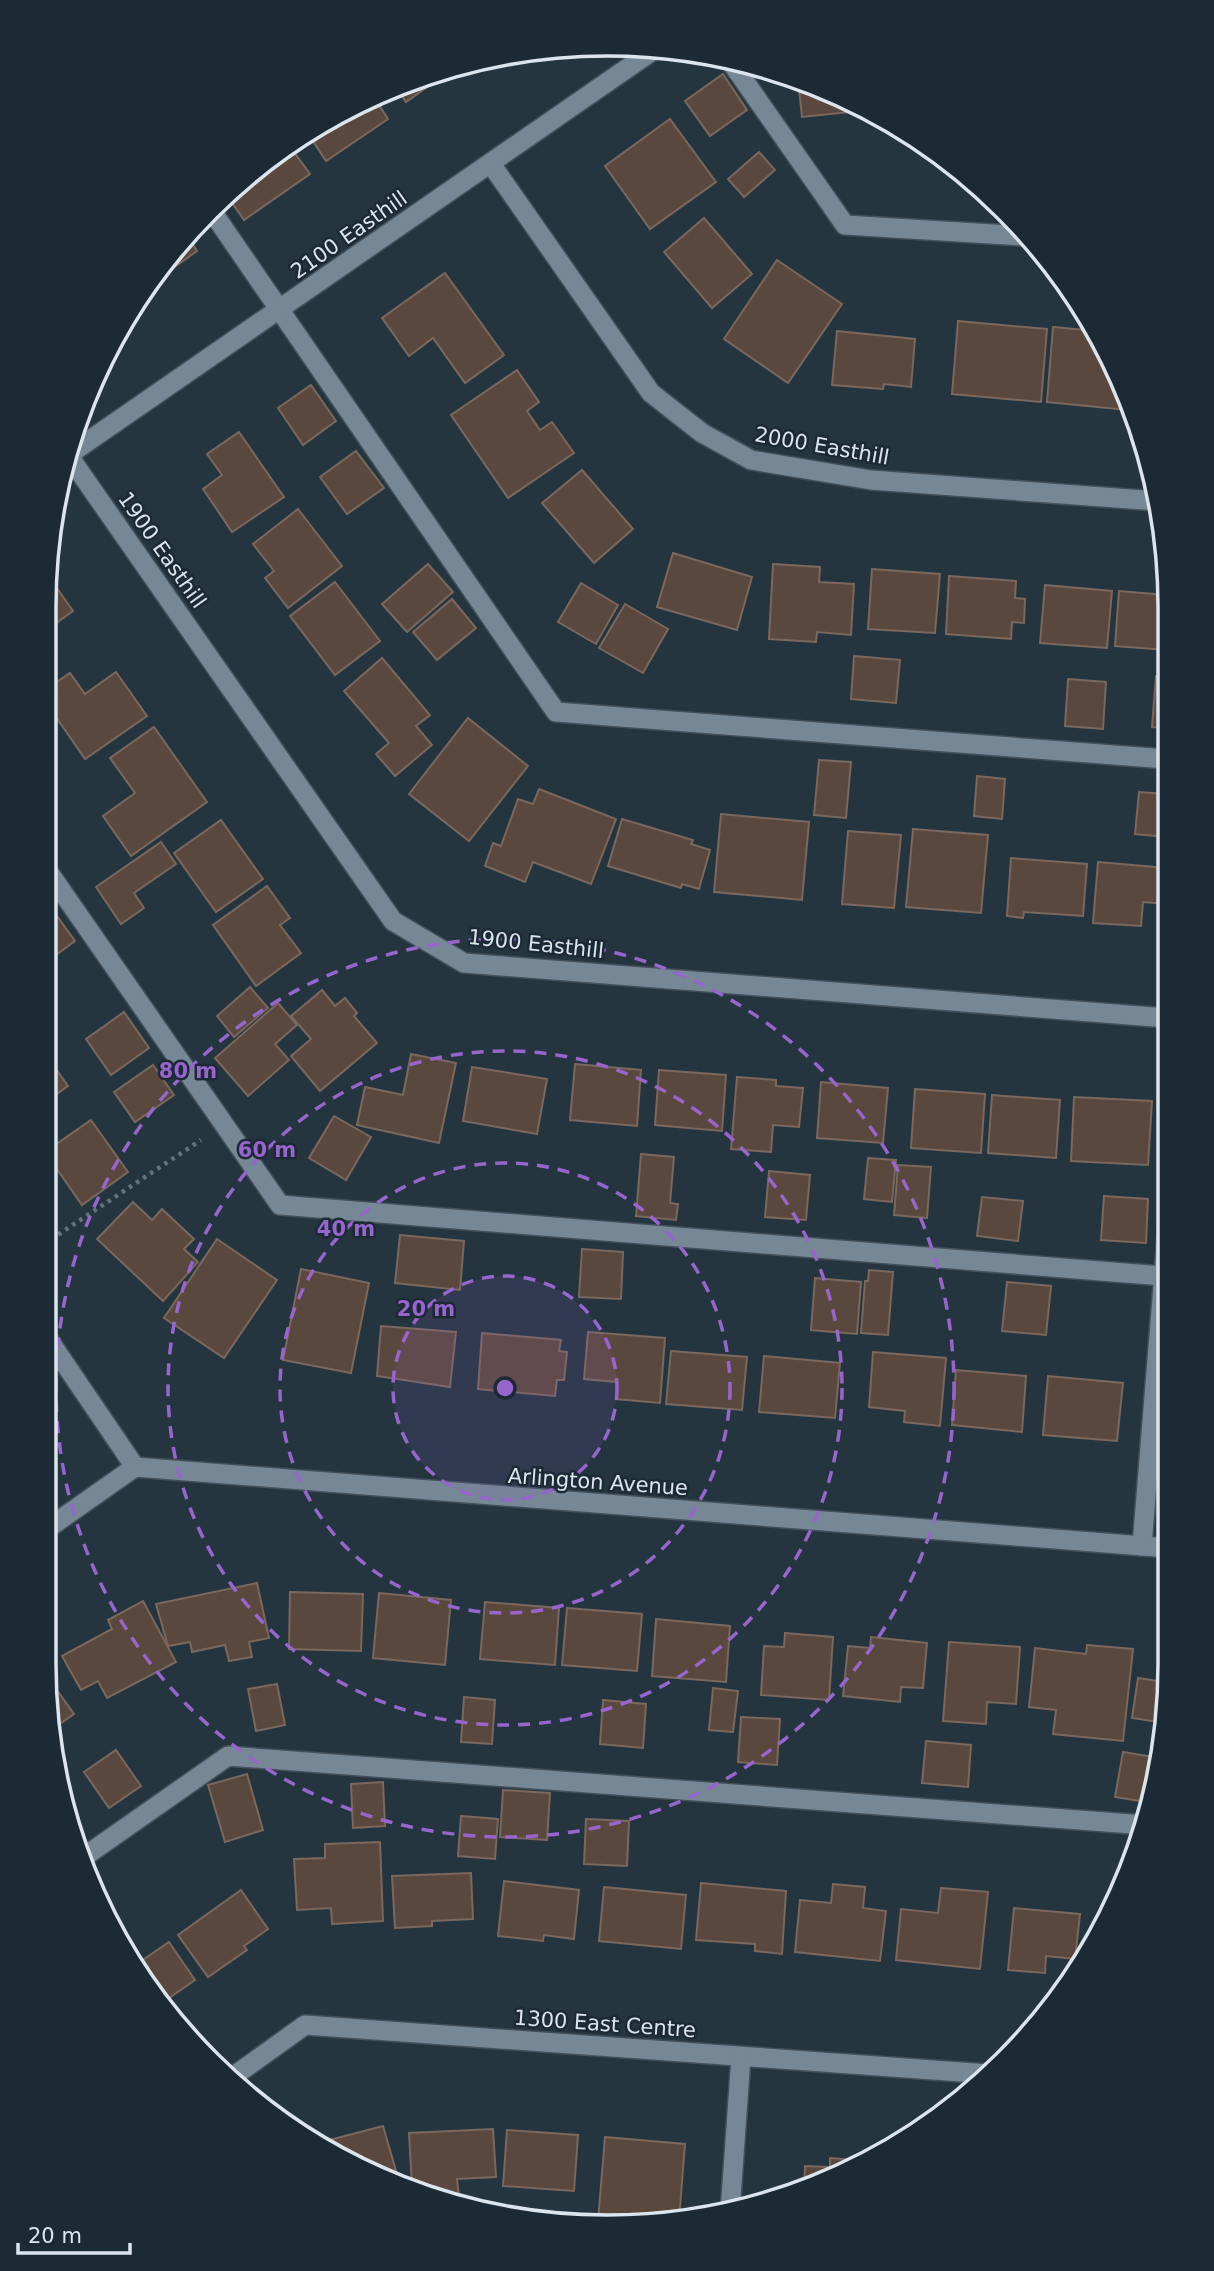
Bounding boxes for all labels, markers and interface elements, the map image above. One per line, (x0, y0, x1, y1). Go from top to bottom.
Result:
street label: 2100 Easthill (286, 186, 412, 284)
street label: 2000 Easthill (753, 422, 891, 470)
street label: 1900 Easthill (113, 487, 211, 613)
street label: 1900 Easthill (467, 925, 605, 963)
text: 80 m (159, 1059, 217, 1083)
text: 60 m (238, 1138, 296, 1162)
text: 40 m (317, 1217, 375, 1241)
text: 20 m (397, 1297, 455, 1321)
centre of rings (493, 1376, 517, 1400)
street label: Arlington Avenue (507, 1464, 689, 1500)
street label: 1300 East Centre (513, 2006, 697, 2042)
scale bar (18, 2212, 130, 2256)
text: 20 m (28, 2224, 82, 2248)

